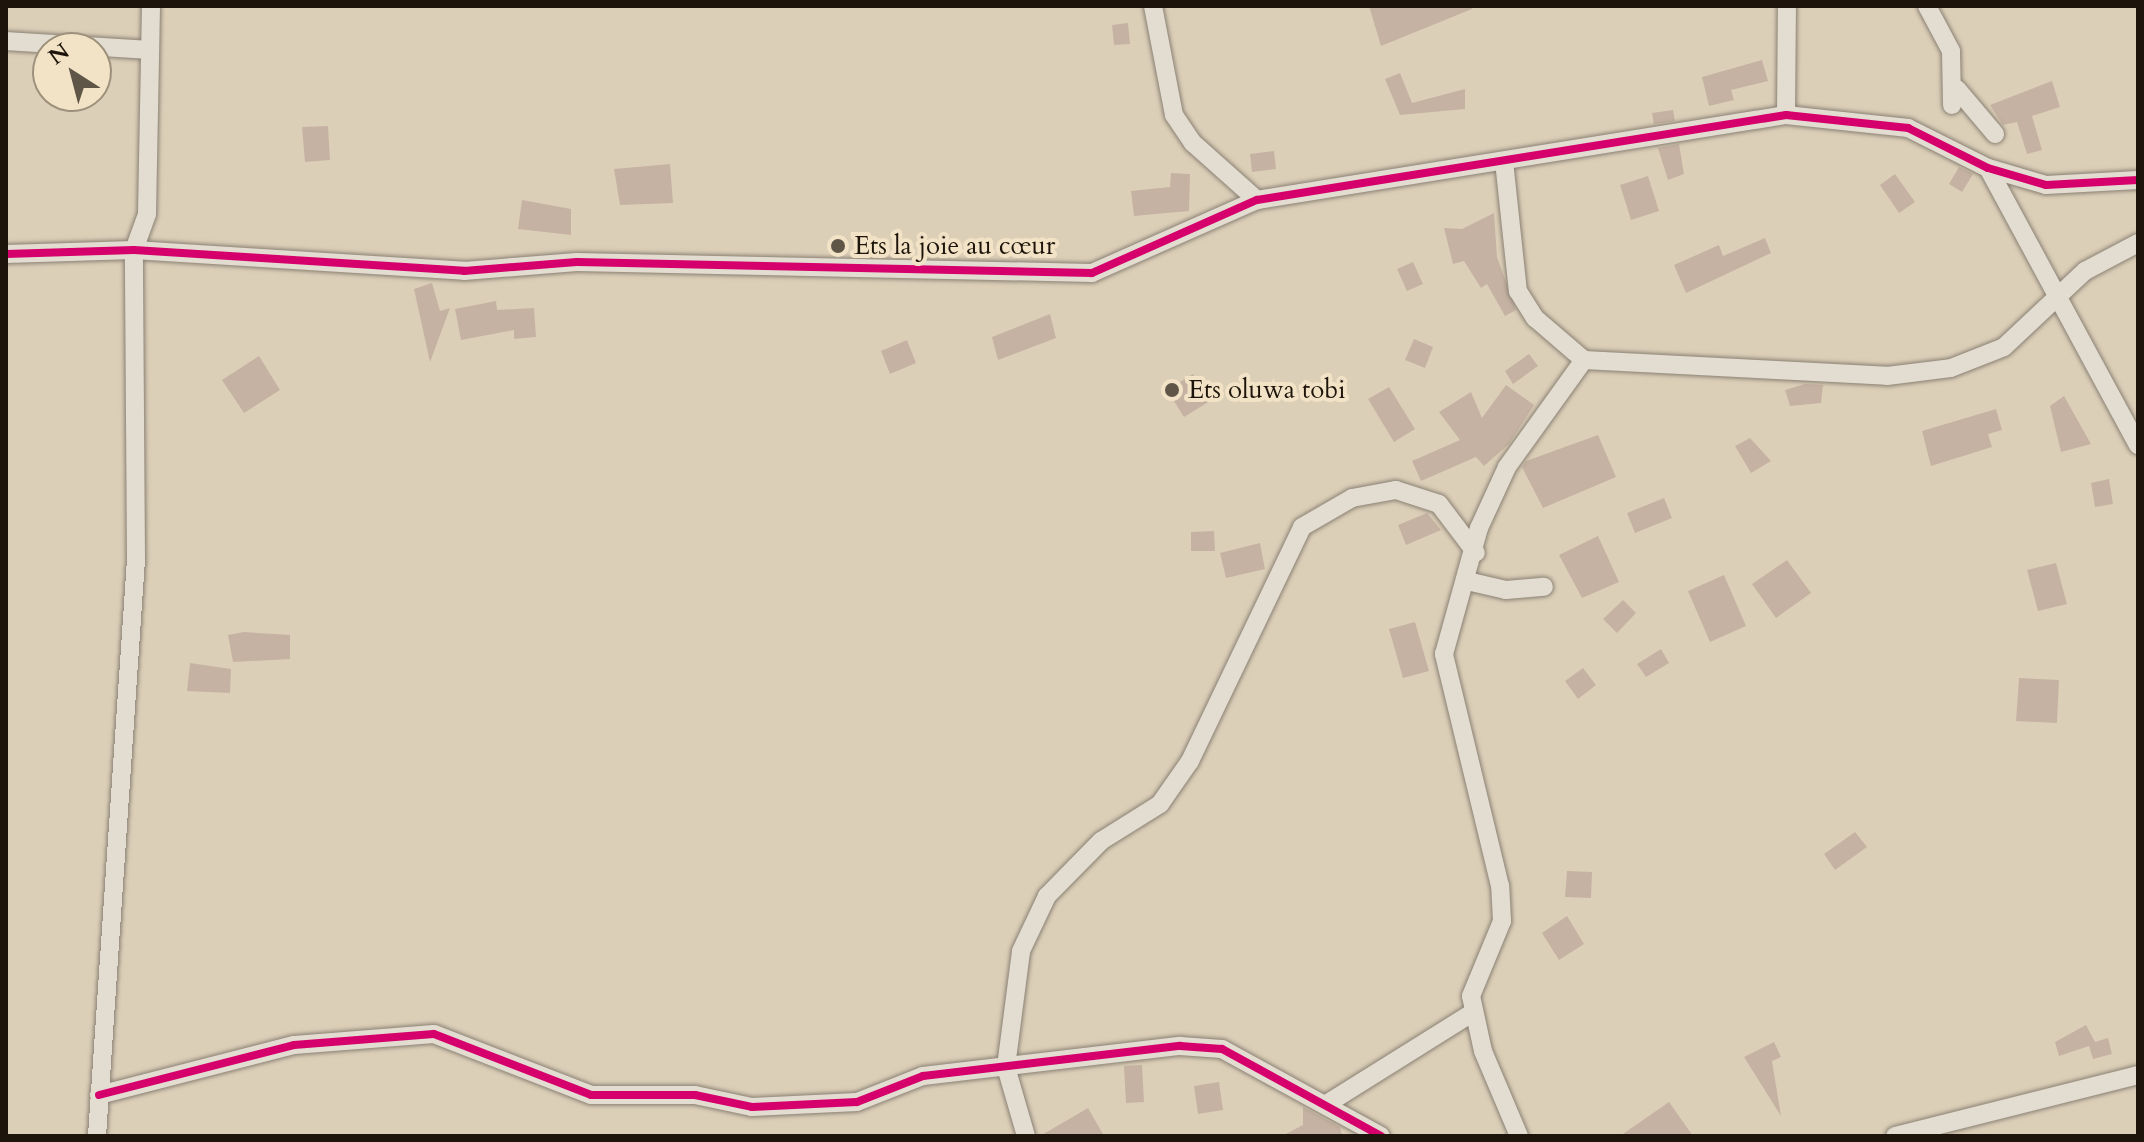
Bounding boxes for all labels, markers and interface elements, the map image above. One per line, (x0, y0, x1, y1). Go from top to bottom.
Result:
north arrow (32, 32, 112, 112)
text: N (43, 36, 76, 72)
place label: Ets la joie au cœur (854, 230, 1055, 262)
marker: Ets la joie au cœur (829, 237, 847, 255)
place label: Ets oluwa tobi (1188, 374, 1345, 406)
marker: Ets oluwa tobi (1163, 381, 1181, 399)

